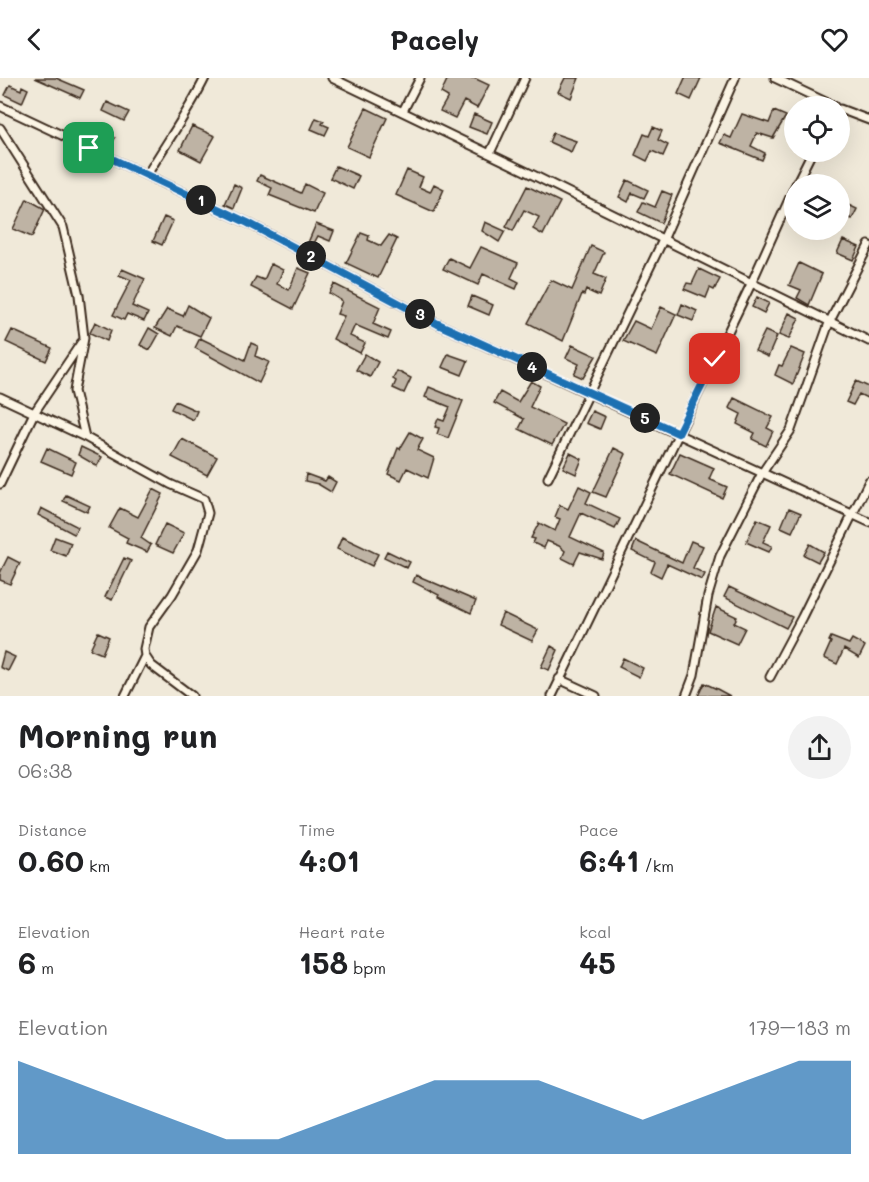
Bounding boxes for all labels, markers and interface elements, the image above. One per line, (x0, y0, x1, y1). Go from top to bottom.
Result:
text: Pacely (390, 22, 479, 57)
icon: back (18, 23, 51, 56)
icon: heart (818, 23, 851, 56)
map controls (784, 96, 850, 240)
button: locate (784, 96, 850, 162)
pin (63, 122, 114, 173)
icon: arrive (72, 131, 105, 164)
button: layers (784, 174, 850, 240)
pin: 1 (186, 185, 216, 215)
text: 1 (197, 189, 205, 210)
pin: 2 (296, 241, 326, 271)
text: 2 (307, 245, 315, 266)
pin: 3 (405, 299, 435, 329)
text: 3 (415, 303, 425, 324)
pin (689, 333, 740, 384)
icon: check (698, 342, 731, 375)
pin: 4 (517, 352, 547, 382)
text: 4 (527, 356, 537, 377)
pin: 5 (630, 403, 660, 433)
text: 5 (640, 407, 650, 428)
text: Morning run (18, 713, 218, 756)
button: share (788, 716, 851, 779)
text: 06:38 (18, 757, 72, 783)
text: Distance (18, 819, 87, 840)
text: Time (299, 819, 335, 840)
text: Pace (579, 819, 618, 840)
text: 0.60 (18, 840, 84, 880)
text: 4:01 (299, 840, 360, 880)
text: 6:41 (579, 840, 639, 880)
text: km (84, 855, 110, 876)
text: /km (639, 855, 674, 876)
text: Elevation (18, 921, 90, 942)
text: Heart rate (299, 921, 385, 942)
text: kcal (579, 921, 611, 942)
text: 6 (18, 942, 36, 982)
text: 158 (299, 942, 348, 982)
text: 45 (579, 942, 616, 982)
text: m (36, 957, 54, 978)
text: bpm (348, 957, 386, 978)
text: Elevation (18, 1014, 108, 1040)
text: 179–183 m (748, 1014, 851, 1040)

